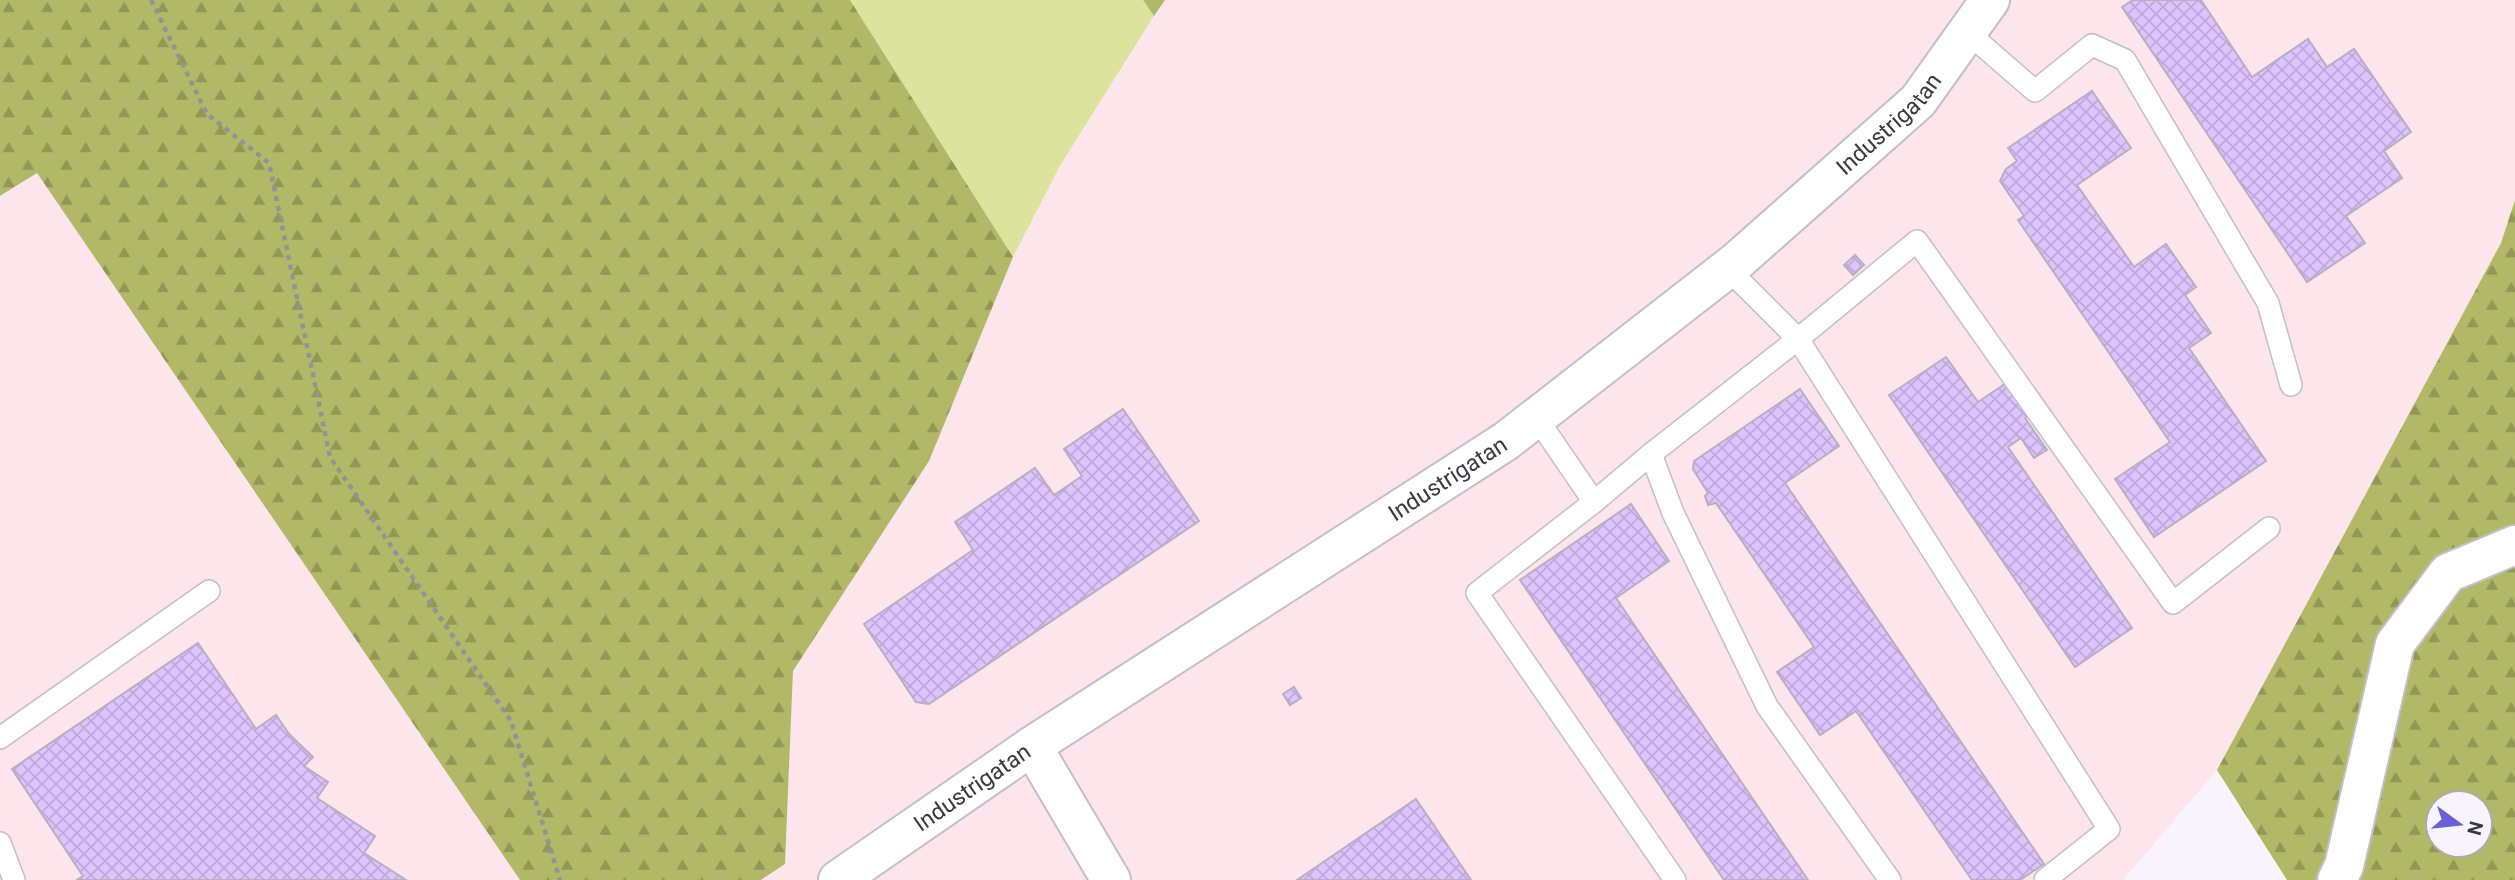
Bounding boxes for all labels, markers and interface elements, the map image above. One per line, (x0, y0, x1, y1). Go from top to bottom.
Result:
street label: Industrigatan (1831, 68, 1947, 181)
street label: Industrigatan (1384, 431, 1512, 527)
street label: Industrigatan (909, 738, 1036, 837)
north arrow (2424, 789, 2494, 859)
text: N (2462, 819, 2488, 838)

